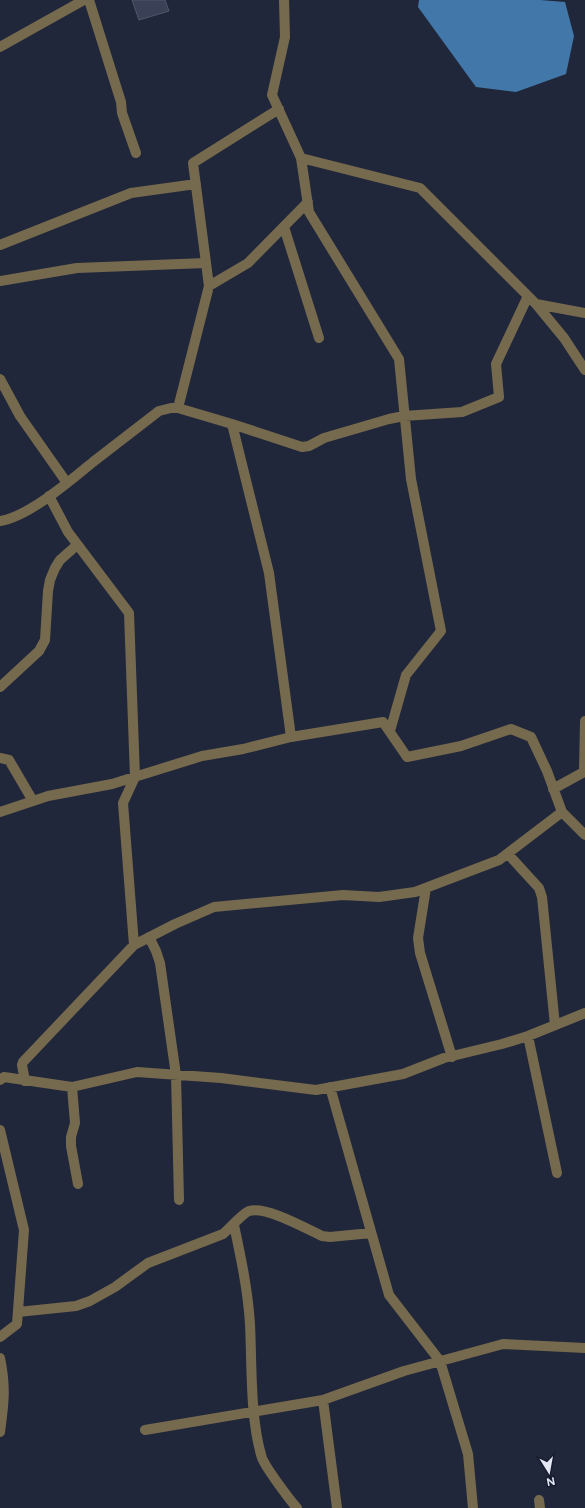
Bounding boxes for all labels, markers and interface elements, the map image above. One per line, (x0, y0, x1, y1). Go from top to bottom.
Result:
north arrow (529, 1452, 569, 1492)
text: N (545, 1474, 556, 1489)

